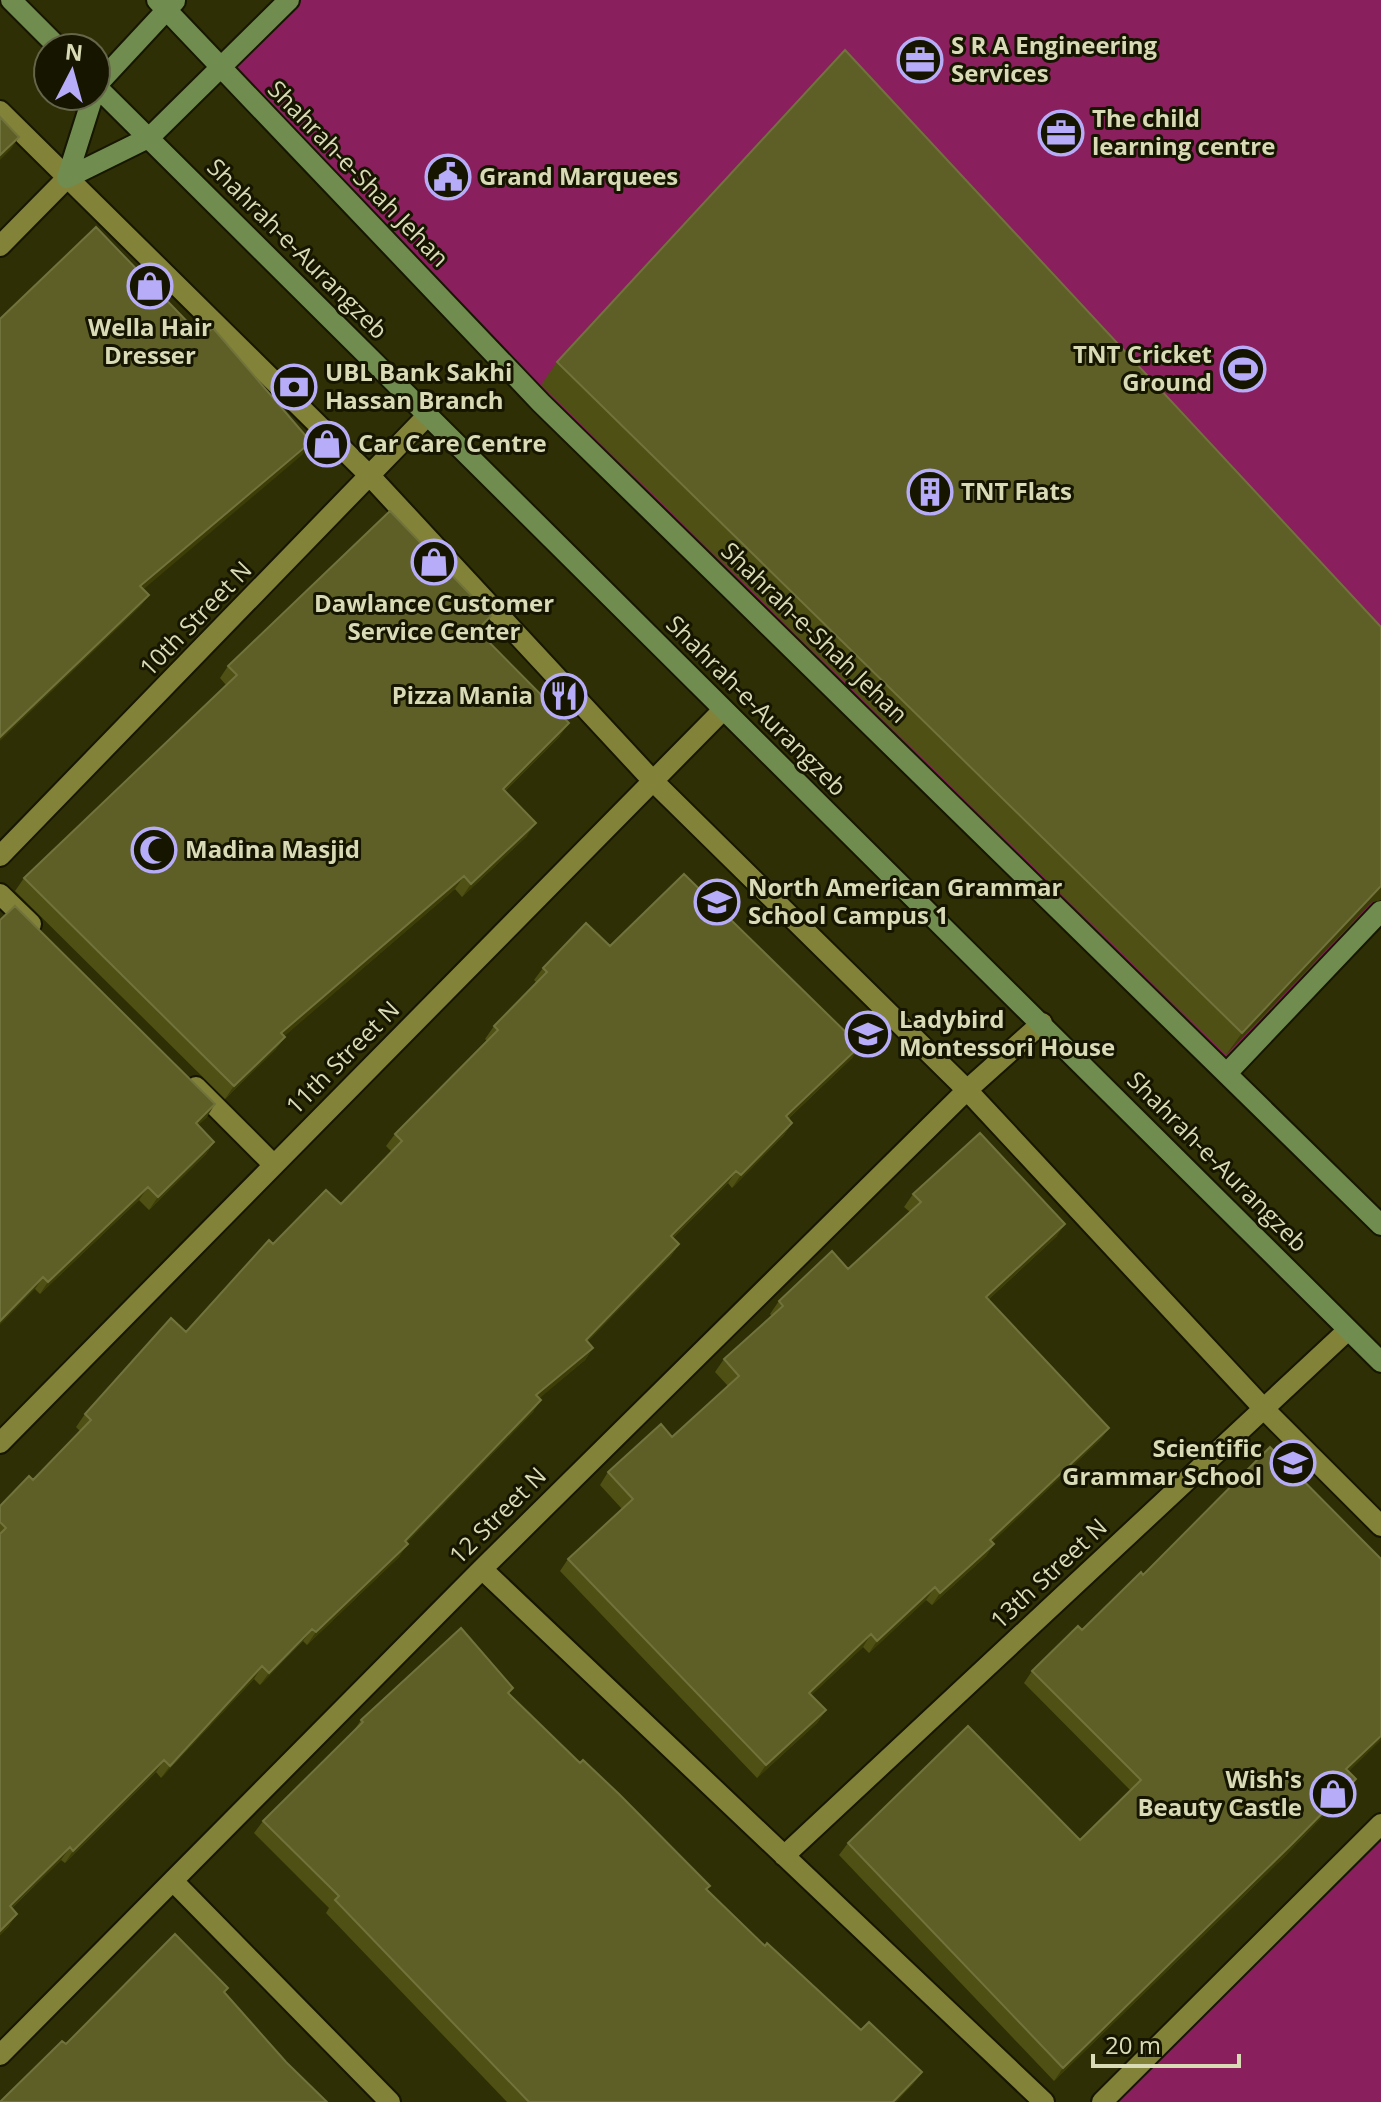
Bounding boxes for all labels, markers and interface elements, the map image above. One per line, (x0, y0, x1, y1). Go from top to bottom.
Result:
place label: S R A Engineering Services (951, 28, 1158, 89)
north arrow (32, 32, 112, 112)
text: N (64, 35, 85, 67)
office icon: S R A Engineering Services (896, 36, 944, 84)
street label: Shahrah-e-Shah Jehan (261, 72, 457, 273)
place label: The child learning centre (1092, 101, 1275, 162)
office icon: The child learning centre (1037, 109, 1085, 157)
street label: Shahrah-e-Aurangzeb (201, 150, 396, 345)
public building icon: Grand Marquees (424, 153, 472, 201)
place label: Grand Marquees (479, 159, 678, 192)
shop icon: Wella Hair Dresser (126, 262, 174, 310)
place label: Wella Hair Dresser (88, 310, 212, 371)
place label: TNT Cricket Ground (1073, 337, 1212, 398)
sports icon: TNT Cricket Ground (1219, 345, 1267, 393)
place label: UBL Bank Sakhi Hassan Branch (325, 355, 512, 416)
bank icon: UBL Bank Sakhi Hassan Branch (270, 363, 318, 411)
shop icon: Car Care Centre (303, 420, 351, 468)
place label: Car Care Centre (358, 426, 547, 459)
building icon: TNT Flats (906, 468, 954, 516)
place label: TNT Flats (961, 474, 1072, 507)
street label: Shahrah-e-Shah Jehan (715, 534, 916, 730)
shop icon: Dawlance Customer Service Center (410, 538, 458, 586)
street label: 10th Street N (132, 553, 258, 683)
place label: Dawlance Customer Service Center (314, 586, 554, 647)
street label: Shahrah-e-Aurangzeb (660, 607, 855, 802)
restaurant icon: Pizza Mania (540, 672, 588, 720)
place label: Pizza Mania (392, 678, 533, 711)
mosque icon: Madina Masjid (130, 826, 178, 874)
place label: Madina Masjid (185, 832, 360, 865)
place label: North American Grammar School Campus 1 (748, 870, 1062, 931)
school or university icon: North American Grammar School Campus 1 (693, 878, 741, 926)
street label: 11th Street N (278, 993, 406, 1121)
place label: Ladybird Montessori House (899, 1002, 1115, 1063)
school or university icon: Ladybird Montessori House (844, 1010, 892, 1058)
street label: Shahrah-e-Aurangzeb (1121, 1063, 1316, 1258)
place label: Scientific Grammar School (1062, 1431, 1262, 1492)
school or university icon: Scientific Grammar School (1269, 1439, 1317, 1487)
street label: 12 Street N (441, 1459, 553, 1571)
street label: 13th Street N (982, 1510, 1113, 1636)
place label: Wish's Beauty Castle (1137, 1762, 1302, 1823)
shop icon: Wish's Beauty Castle (1309, 1770, 1357, 1818)
scale bar (1093, 2018, 1239, 2068)
text: 20 m (1105, 2028, 1161, 2061)

